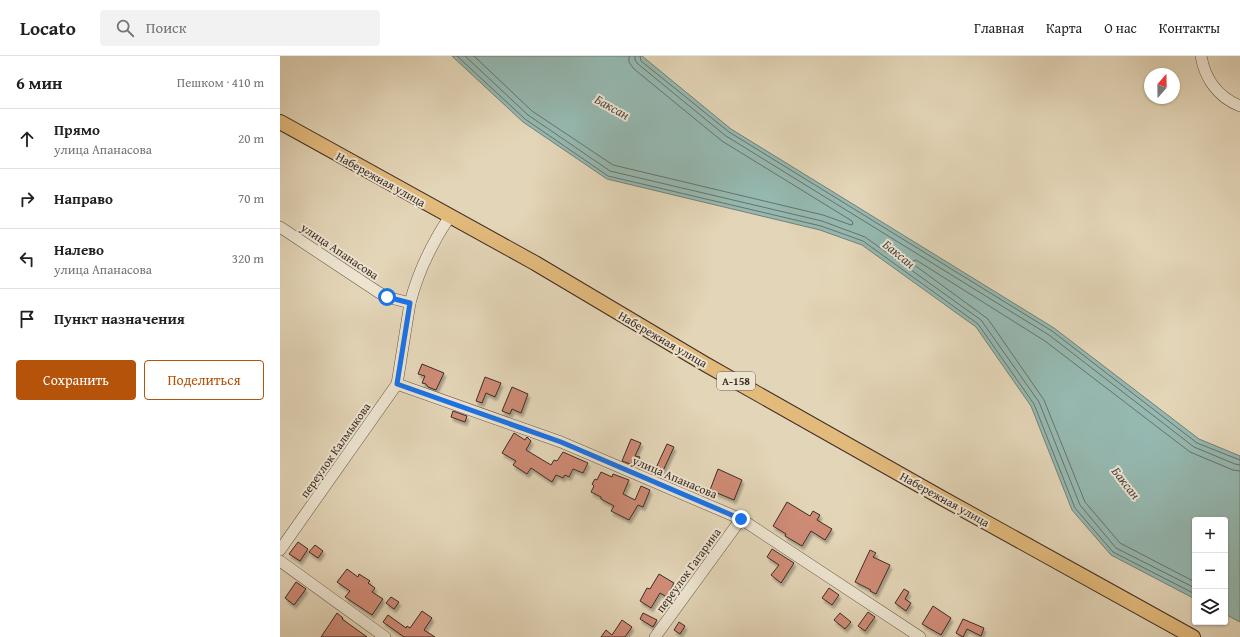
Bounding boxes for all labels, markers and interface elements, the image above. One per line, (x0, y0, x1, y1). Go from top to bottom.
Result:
search box (100, 10, 380, 46)
text: Locato (20, 14, 76, 42)
icon: search (114, 17, 136, 39)
text: Поиск (146, 17, 187, 38)
text: Главная (974, 18, 1024, 38)
text: Карта (1046, 18, 1082, 38)
text: О нас (1104, 18, 1137, 38)
text: Контакты (1159, 18, 1220, 38)
north arrow (1144, 68, 1180, 104)
text: 6 мин (16, 70, 62, 95)
text: Пешком · 410 m (177, 73, 264, 92)
water label: Баксан (591, 90, 633, 124)
text: Прямо (54, 119, 100, 140)
icon: ahead (16, 128, 38, 150)
text: 20 m (238, 129, 264, 148)
text: улица Апанасова (54, 140, 152, 159)
street label: Набережная улица (333, 147, 429, 211)
icon: right (16, 188, 38, 210)
text: Направо (54, 188, 113, 209)
text: 70 m (238, 189, 264, 208)
street label: улица Апанасова (297, 218, 382, 284)
water label: Баксан (879, 235, 920, 273)
text: Налево (54, 239, 104, 260)
icon: left (16, 248, 38, 270)
text: 320 m (232, 249, 264, 268)
text: улица Апанасова (54, 260, 152, 279)
route start (378, 288, 396, 306)
street label: Набережная улица (615, 307, 711, 372)
icon: arrive (16, 308, 38, 330)
text: Пункт назначения (54, 308, 185, 329)
button: Сохранить (16, 360, 136, 400)
button: Поделиться (144, 360, 264, 400)
road number: А-158 (717, 372, 755, 390)
street label: переулок Калмыкова (296, 399, 375, 501)
street label: улица Апанасова (629, 451, 720, 503)
water label: Баксан (1107, 463, 1145, 504)
street label: Набережная улица (897, 467, 993, 531)
route end (732, 510, 750, 528)
map controls (1192, 517, 1228, 625)
button: + (1192, 517, 1228, 553)
street label: переулок Гагарина (651, 524, 725, 616)
button: − (1192, 553, 1228, 589)
button: layers (1192, 589, 1228, 625)

